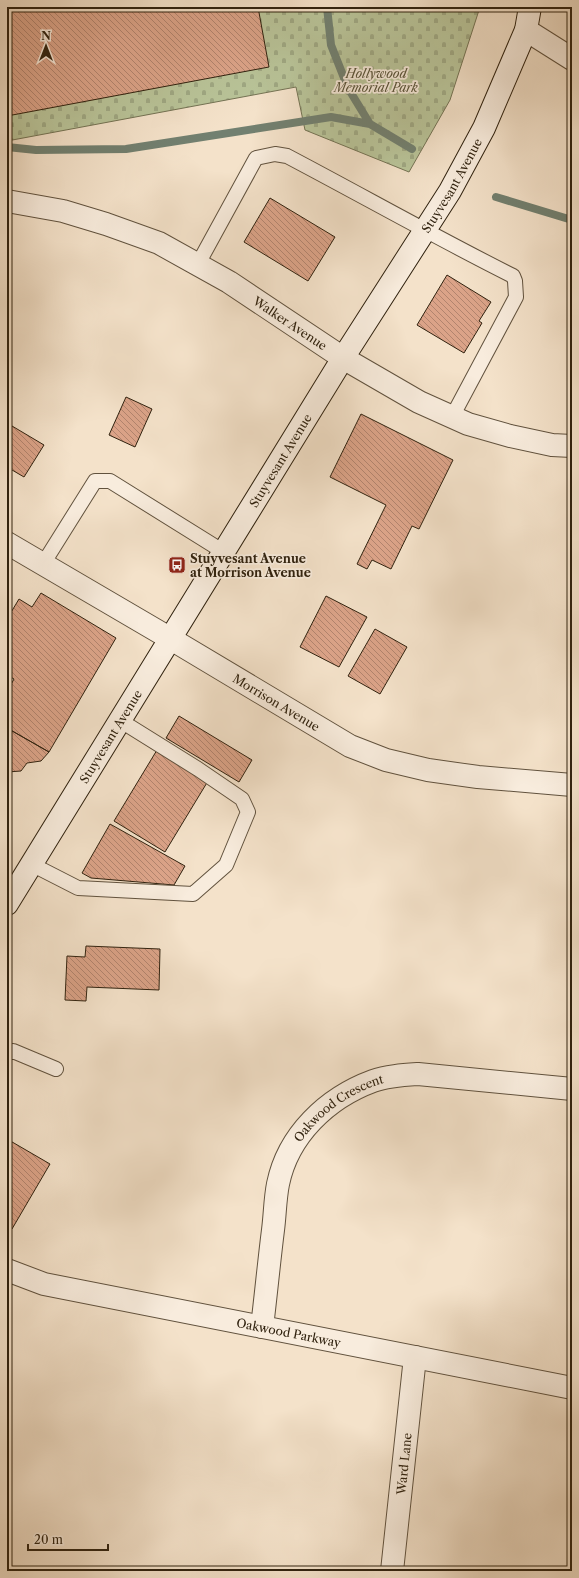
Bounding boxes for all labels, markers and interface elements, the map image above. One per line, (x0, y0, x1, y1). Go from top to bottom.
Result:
north arrow (26, 26, 66, 66)
text: N (41, 29, 51, 43)
park label: Hollywood Memorial Park (332, 66, 419, 95)
street label: Stuyvesant Avenue (418, 135, 485, 235)
street label: Walker Avenue (250, 292, 330, 353)
street label: Stuyvesant Avenue (246, 411, 315, 510)
place label: Stuyvesant Avenue at Morrison Avenue (190, 551, 311, 580)
bus stop icon: Stuyvesant Avenue at Morrison Avenue (167, 555, 187, 575)
street label: Morrison Avenue (230, 670, 323, 734)
street label: Stuyvesant Avenue (76, 686, 145, 786)
street label: Oakwood Crescent (290, 1071, 385, 1145)
street label: Oakwood Parkway (235, 1315, 343, 1350)
street label: Ward Lane (393, 1432, 414, 1496)
scale bar (28, 1526, 108, 1552)
text: 20 m (34, 1532, 63, 1547)

